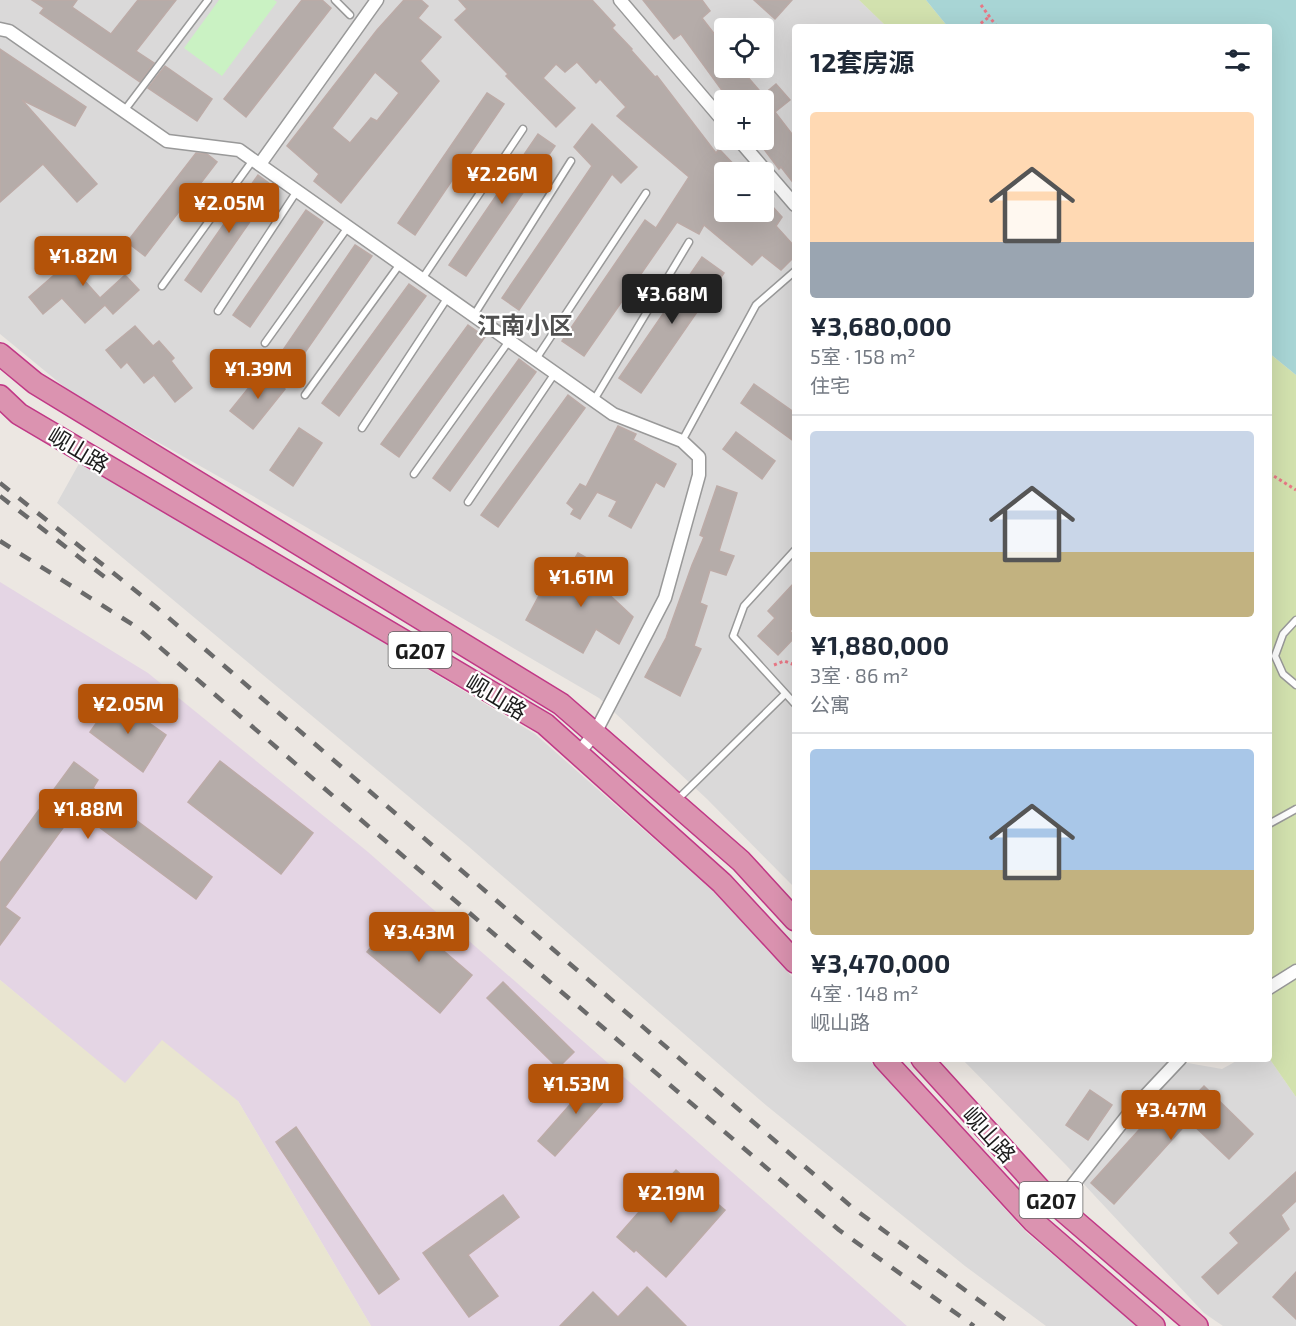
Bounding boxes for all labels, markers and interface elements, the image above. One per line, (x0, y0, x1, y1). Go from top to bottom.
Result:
map controls (714, 18, 774, 222)
button: locate (714, 18, 774, 78)
icon: filters (1221, 44, 1254, 77)
text: 12套房源 (810, 46, 914, 77)
button: + (714, 90, 774, 150)
icon: home (978, 151, 1086, 259)
pin: ¥2.26M (453, 154, 551, 205)
text: ¥2.26M (466, 161, 538, 185)
button: − (714, 162, 774, 222)
pin: ¥2.05M (180, 183, 278, 234)
text: ¥2.05M (193, 190, 265, 214)
pin: ¥1.82M (34, 236, 132, 287)
text: ¥1.82M (48, 243, 118, 267)
pin: ¥3.68M (623, 274, 721, 325)
text: ¥3.68M (636, 281, 708, 305)
district label: 江南小区 (477, 310, 573, 339)
text: ¥3,680,000 (810, 310, 952, 341)
text: 5室 · 158 m² (810, 344, 915, 368)
pin: ¥1.39M (209, 349, 307, 400)
text: ¥1.39M (224, 356, 292, 380)
text: 住宅 (810, 373, 850, 397)
street label: 岘山路 (44, 421, 114, 477)
icon: home (978, 470, 1086, 578)
pin: ¥1.61M (532, 557, 630, 608)
text: ¥1.61M (548, 564, 614, 588)
text: ¥1,880,000 (810, 629, 949, 660)
road number: G207 (388, 632, 452, 668)
text: 3室 · 86 m² (810, 663, 909, 687)
street label: 岘山路 (462, 668, 532, 724)
pin: ¥2.05M (79, 684, 177, 735)
text: ¥2.05M (92, 691, 164, 715)
text: 公寓 (810, 692, 850, 716)
icon: home (978, 788, 1086, 896)
pin: ¥1.88M (39, 789, 137, 840)
text: ¥1.88M (53, 796, 123, 820)
pin: ¥3.43M (370, 912, 468, 963)
text: ¥3.43M (383, 919, 455, 943)
text: ¥3,470,000 (810, 947, 950, 978)
text: 4室 · 148 m² (810, 981, 919, 1005)
text: 岘山路 (810, 1010, 870, 1034)
pin: ¥1.53M (527, 1064, 625, 1115)
text: ¥1.53M (542, 1071, 610, 1095)
pin: ¥3.47M (1122, 1090, 1220, 1141)
text: ¥3.47M (1135, 1097, 1207, 1121)
street label: 岘山路 (958, 1101, 1022, 1167)
pin: ¥2.19M (622, 1173, 720, 1224)
text: ¥2.19M (637, 1180, 705, 1204)
road number: G207 (1020, 1182, 1082, 1218)

